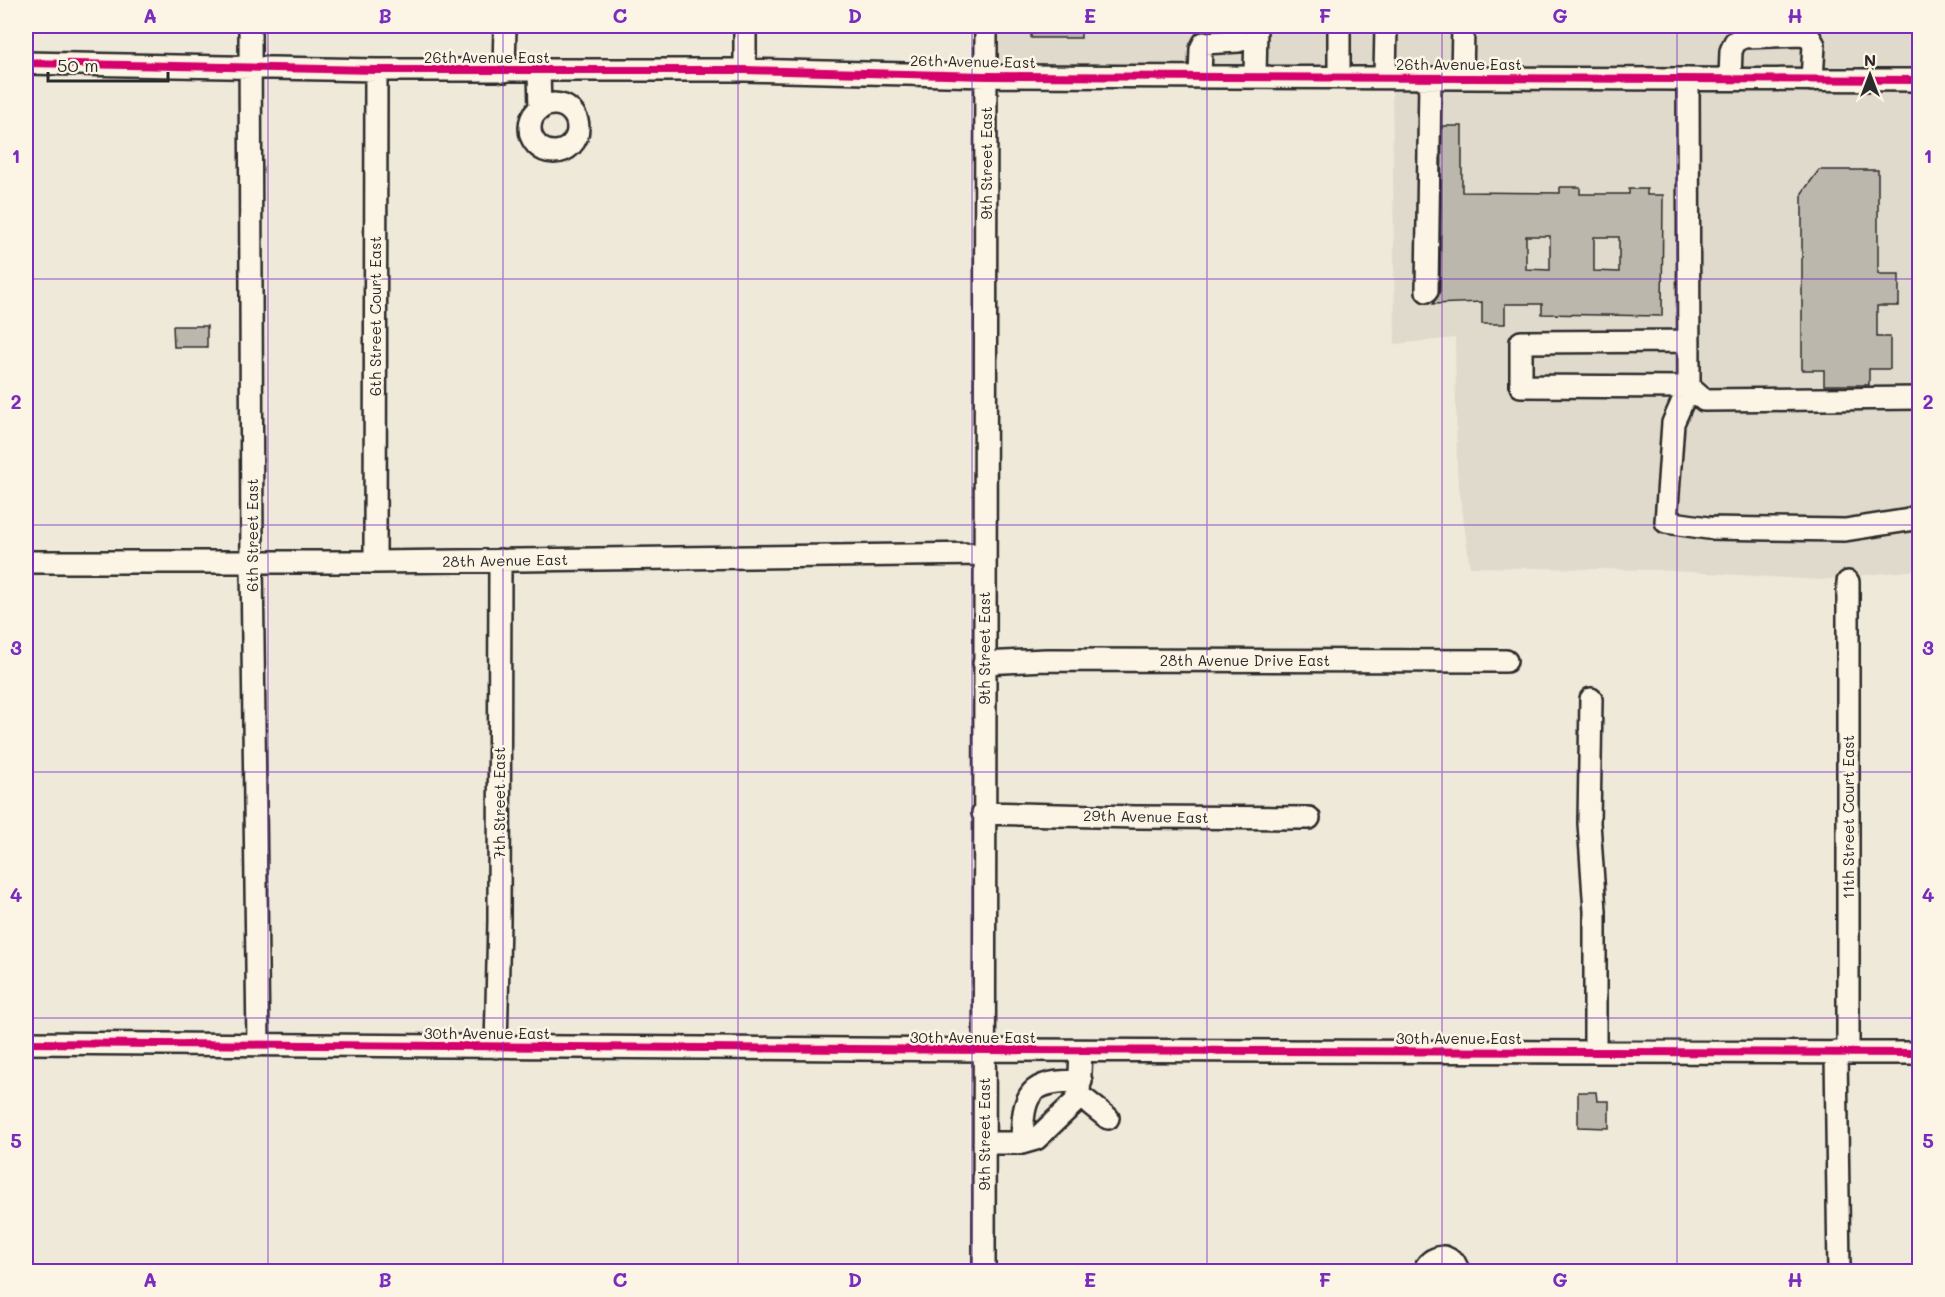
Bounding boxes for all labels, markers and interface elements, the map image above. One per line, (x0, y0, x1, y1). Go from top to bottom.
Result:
text: A (143, 2, 157, 28)
text: B (378, 2, 392, 28)
text: C (613, 2, 628, 28)
text: D (848, 2, 862, 28)
text: E (1084, 2, 1096, 28)
text: F (1319, 2, 1332, 28)
text: G (1552, 2, 1568, 28)
text: H (1787, 2, 1803, 28)
scale bar (48, 45, 168, 83)
north arrow (1840, 45, 1900, 105)
street label: 26th Avenue East (424, 47, 550, 67)
text: N (1864, 49, 1876, 70)
street label: 26th Avenue East (910, 50, 1036, 72)
text: 50 m (57, 53, 99, 77)
street label: 26th Avenue East (1396, 54, 1522, 74)
street label: 9th Street East (976, 106, 996, 220)
text: 1 (12, 142, 20, 168)
text: 1 (1924, 142, 1932, 168)
street label: 6th Street Court East (365, 236, 385, 396)
text: 2 (10, 388, 22, 414)
text: 2 (1922, 388, 1934, 414)
street label: 6th Street East (242, 478, 262, 592)
street label: 28th Avenue East (442, 549, 568, 571)
street label: 9th Street East (974, 591, 994, 705)
text: 3 (10, 634, 22, 660)
text: 3 (1922, 634, 1934, 660)
street label: 28th Avenue Drive East (1160, 650, 1330, 670)
street label: 11th Street Court East (1838, 735, 1858, 899)
street label: 7th Street East (489, 747, 509, 859)
street label: 29th Avenue East (1083, 805, 1209, 827)
text: 4 (10, 881, 23, 907)
text: 4 (1922, 881, 1935, 907)
street label: 30th Avenue East (424, 1023, 550, 1043)
street label: 30th Avenue East (910, 1027, 1036, 1047)
street label: 30th Avenue East (1396, 1028, 1522, 1048)
street label: 9th Street East (974, 1077, 994, 1191)
text: 5 (10, 1127, 22, 1153)
text: 5 (1922, 1127, 1934, 1153)
text: A (143, 1266, 157, 1292)
text: B (378, 1266, 392, 1292)
text: C (613, 1266, 628, 1292)
text: D (848, 1266, 862, 1292)
text: E (1084, 1266, 1096, 1292)
text: F (1319, 1266, 1332, 1292)
text: G (1552, 1266, 1568, 1292)
text: H (1787, 1266, 1803, 1292)

